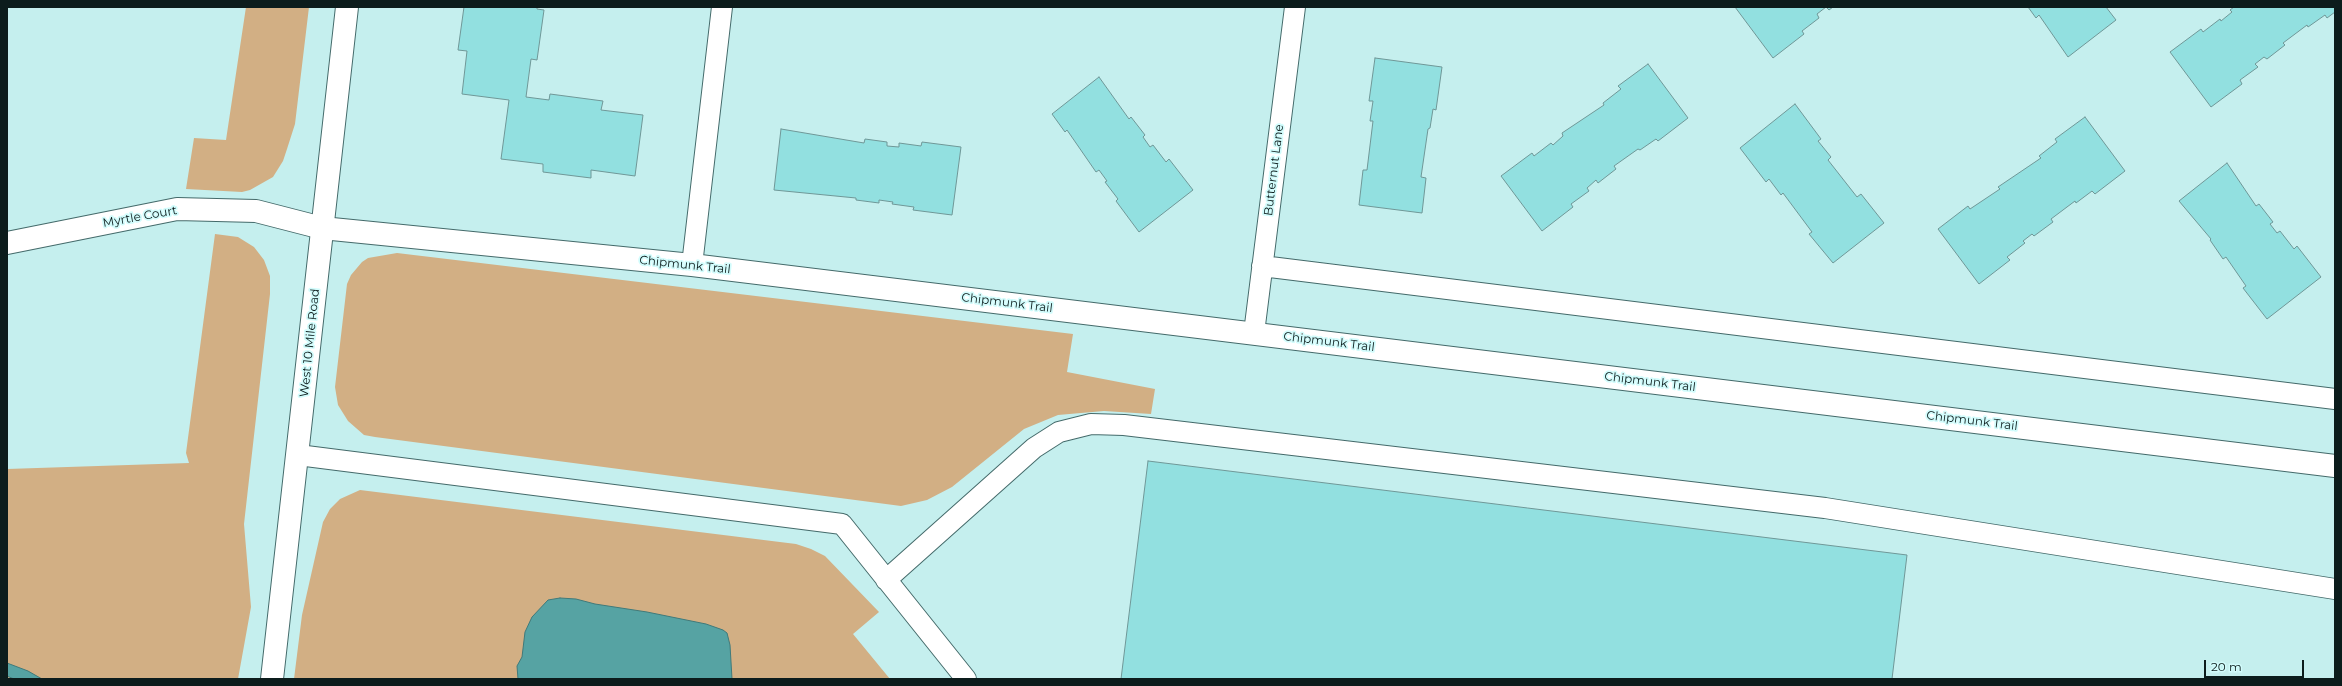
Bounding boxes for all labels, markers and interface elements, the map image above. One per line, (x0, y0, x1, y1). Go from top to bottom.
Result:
street label: Butternut Lane (1261, 123, 1287, 217)
street label: Myrtle Court (102, 203, 178, 231)
street label: Chipmunk Trail (639, 253, 731, 277)
street label: West 10 Mile Road (297, 288, 323, 398)
street label: Chipmunk Trail (961, 290, 1053, 316)
street label: Chipmunk Trail (1283, 329, 1375, 355)
street label: Chipmunk Trail (1604, 369, 1696, 395)
street label: Chipmunk Trail (1926, 408, 2018, 434)
scale bar (2206, 652, 2306, 678)
text: 20 m (2211, 659, 2242, 674)

